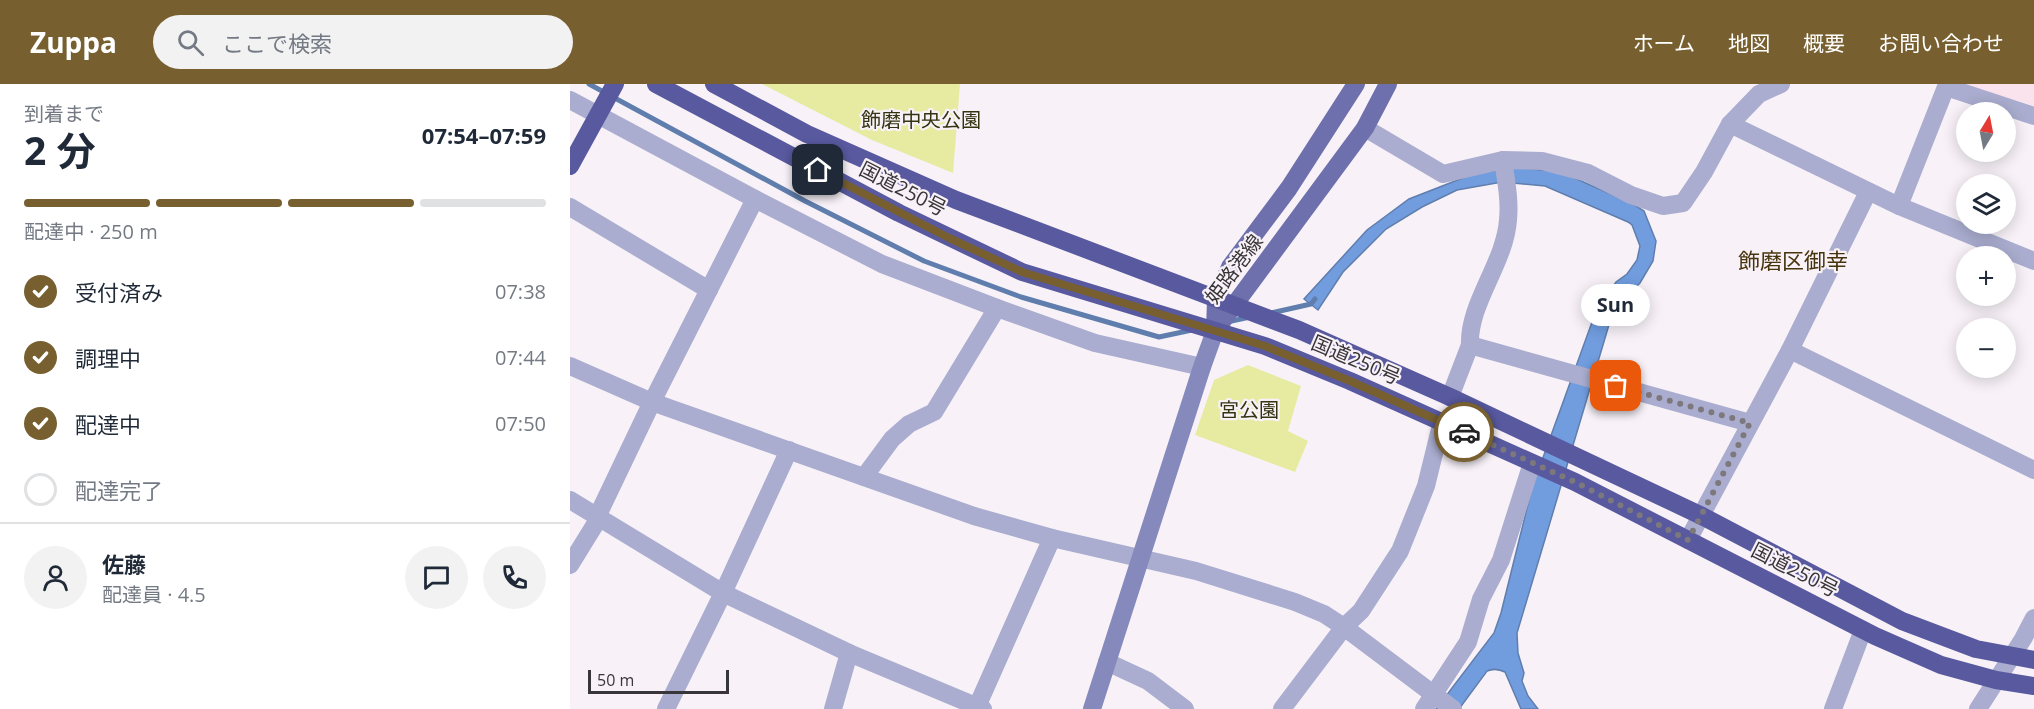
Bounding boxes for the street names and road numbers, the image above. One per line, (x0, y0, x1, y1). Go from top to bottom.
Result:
street label: 国道250号 (855, 155, 951, 222)
street label: 姫路港線 (1199, 229, 1268, 309)
street label: 国道250号 (1308, 329, 1405, 390)
street label: 国道250号 (1747, 536, 1843, 603)

